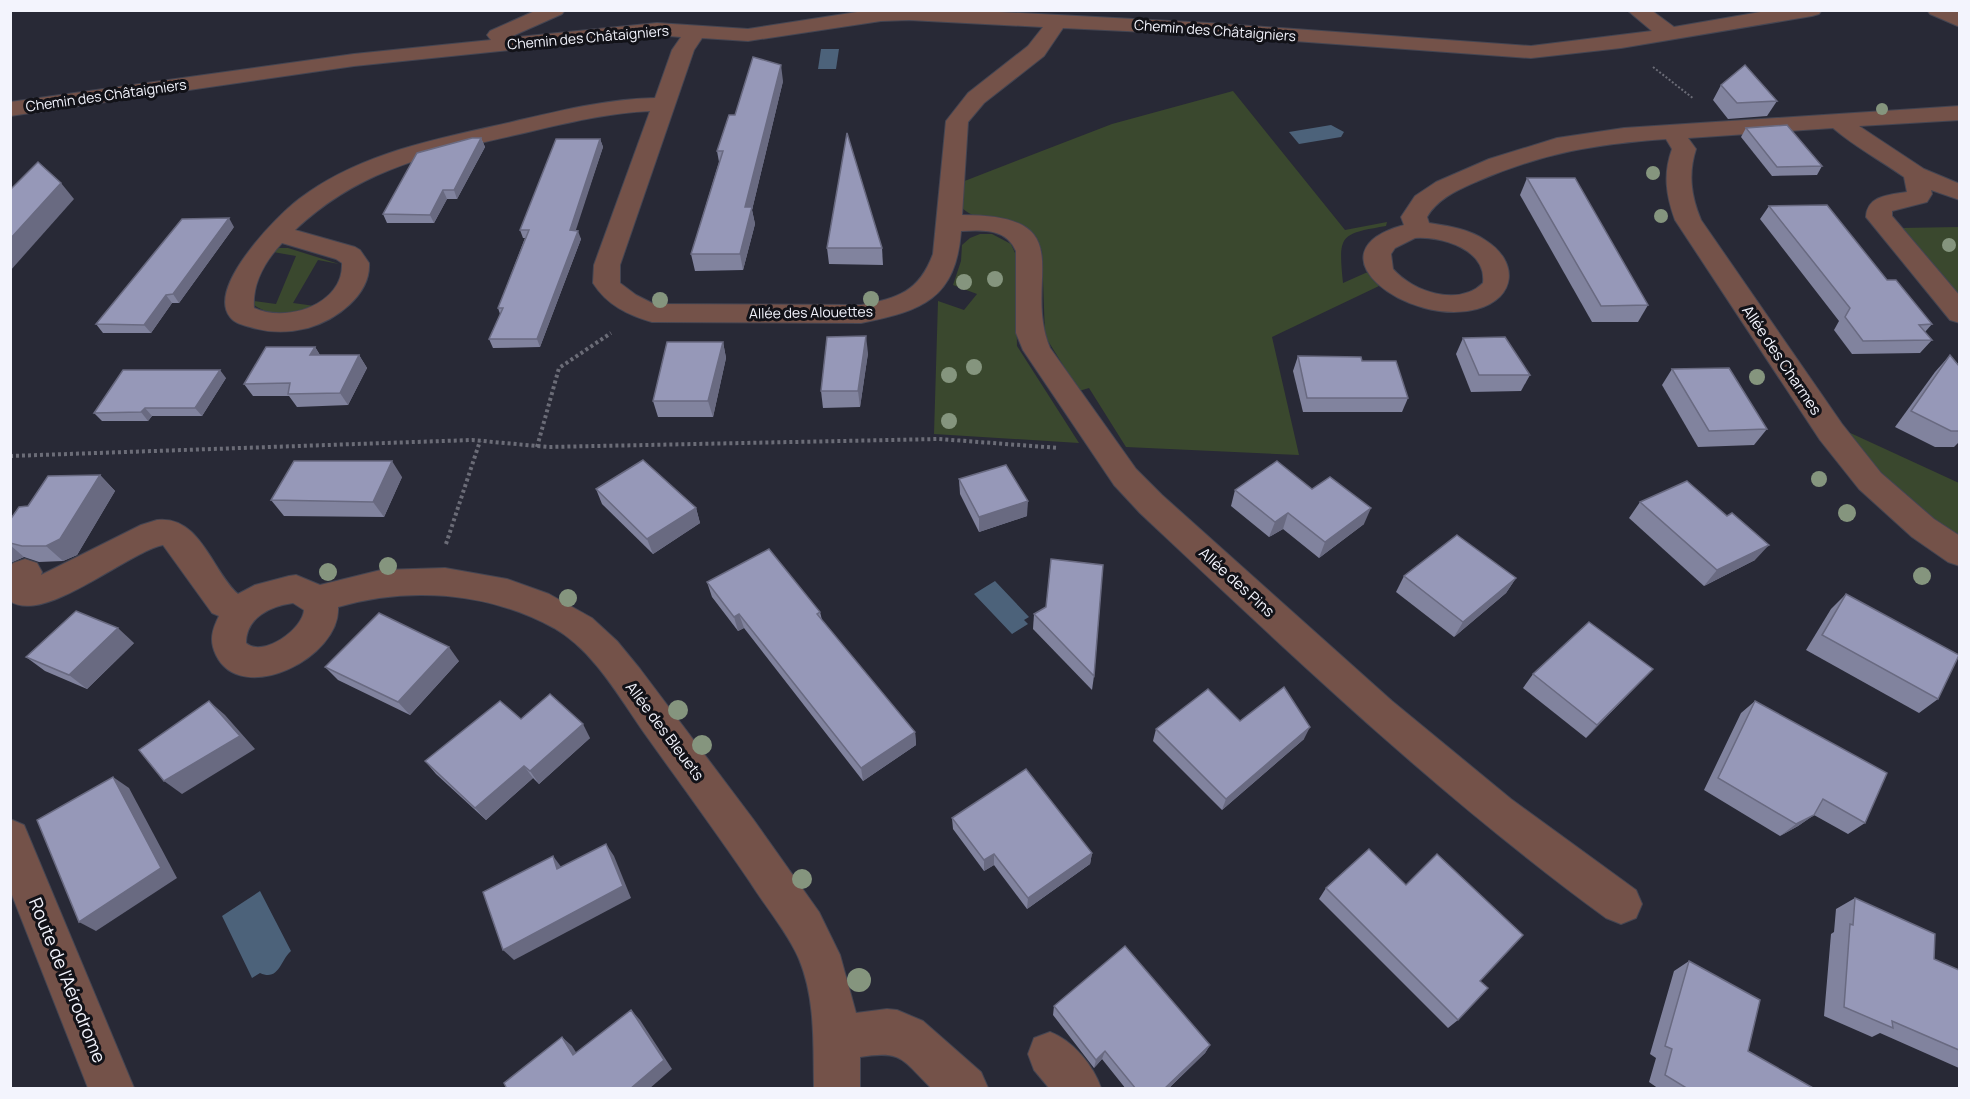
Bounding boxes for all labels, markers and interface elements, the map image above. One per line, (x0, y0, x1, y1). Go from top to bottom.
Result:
street label: Chemin des Châtaigniers (1133, 15, 1297, 45)
street label: Chemin des Châtaigniers (506, 20, 670, 54)
street label: Chemin des Châtaigniers (24, 74, 188, 116)
street label: Allée des Alouettes (749, 301, 873, 323)
street label: Allée des Charmes (1737, 301, 1827, 419)
street label: Allée des Pins (1195, 542, 1279, 622)
street label: Allée des Bleuets (621, 677, 709, 785)
street label: Route de l'Aérodrome (24, 894, 112, 1066)

